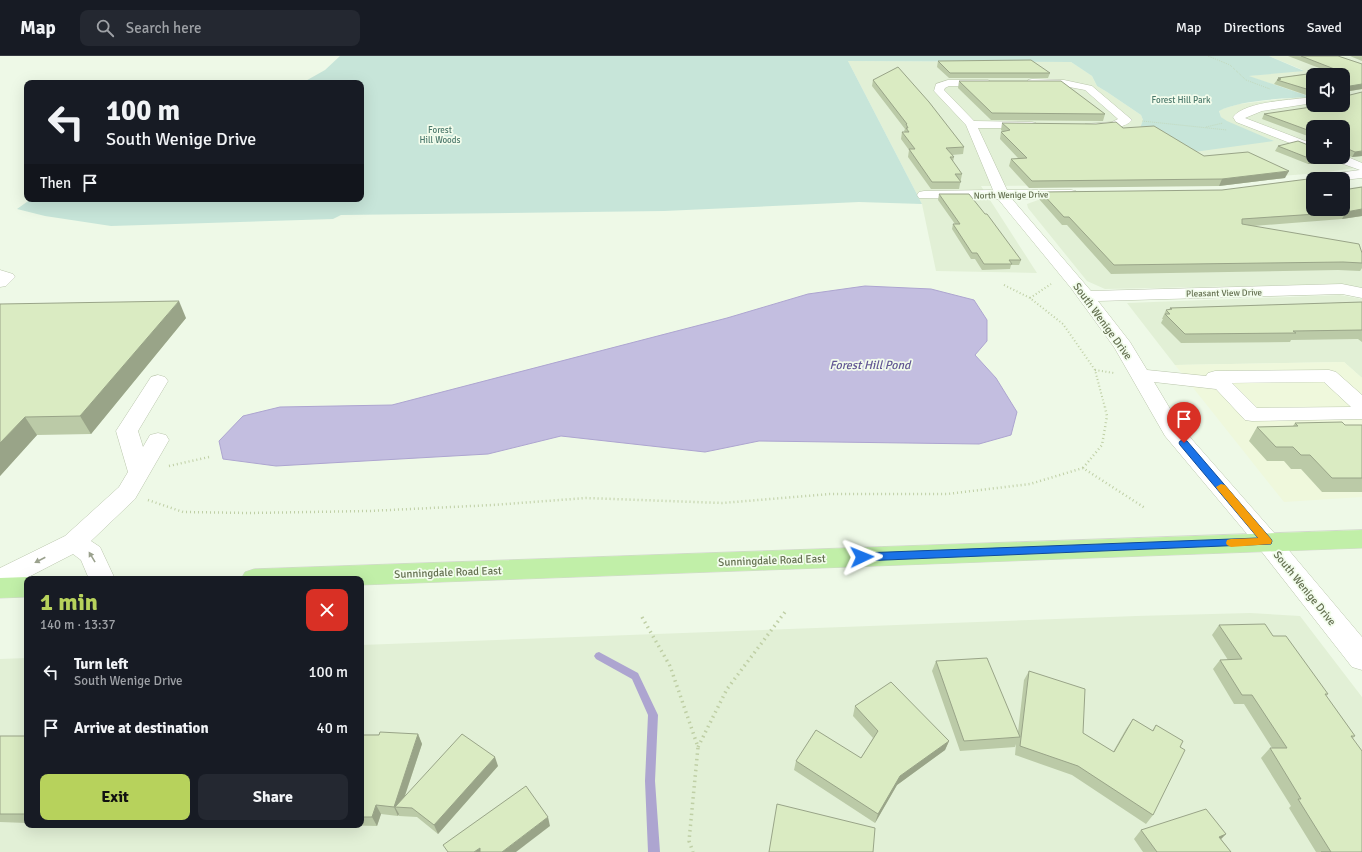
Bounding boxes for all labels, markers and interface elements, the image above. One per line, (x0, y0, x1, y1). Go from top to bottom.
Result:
search box (80, 10, 360, 46)
text: Map (20, 16, 56, 40)
icon: search (94, 17, 116, 39)
text: Search here (126, 19, 201, 37)
text: Map (1176, 19, 1202, 36)
text: Directions (1224, 19, 1285, 36)
text: Saved (1307, 19, 1342, 36)
map controls (1306, 68, 1350, 216)
button: sound (1306, 68, 1350, 112)
text: 100 m (106, 94, 180, 128)
park label: Forest Hill Park (1152, 95, 1211, 106)
icon: left (40, 96, 92, 148)
button: + (1306, 120, 1350, 164)
park label: Forest Hill Woods (419, 125, 461, 146)
text: South Wenige Drive (106, 128, 256, 150)
icon: arrive (79, 172, 101, 194)
button: − (1306, 172, 1350, 216)
text: Then (40, 174, 71, 192)
street label: North Wenige Drive (973, 189, 1049, 202)
street label: South Wenige Drive (1070, 280, 1135, 362)
street label: Pleasant View Drive (1186, 287, 1263, 300)
water label: Forest Hill Pond (830, 358, 912, 373)
pin (1167, 402, 1201, 443)
icon: arrive (1173, 408, 1195, 430)
position arrow (841, 536, 883, 578)
street label: South Wenige Drive (1271, 549, 1339, 628)
one-way arrow (88, 552, 95, 563)
street label: Sunningdale Road East (718, 552, 826, 569)
one-way arrow (34, 556, 45, 563)
street label: Sunningdale Road East (394, 564, 502, 581)
text: 1 min (40, 587, 98, 617)
button: close (306, 589, 348, 631)
text: 140 m · 13:37 (40, 617, 116, 633)
text: Turn left (74, 655, 128, 673)
icon: left (40, 661, 62, 683)
text: 100 m (308, 663, 348, 681)
text: South Wenige Drive (74, 673, 183, 689)
icon: arrive (40, 717, 62, 739)
text: Arrive at destination (74, 719, 209, 737)
text: 40 m (317, 719, 348, 737)
button: Exit (40, 774, 190, 820)
button: Share (198, 774, 348, 820)

